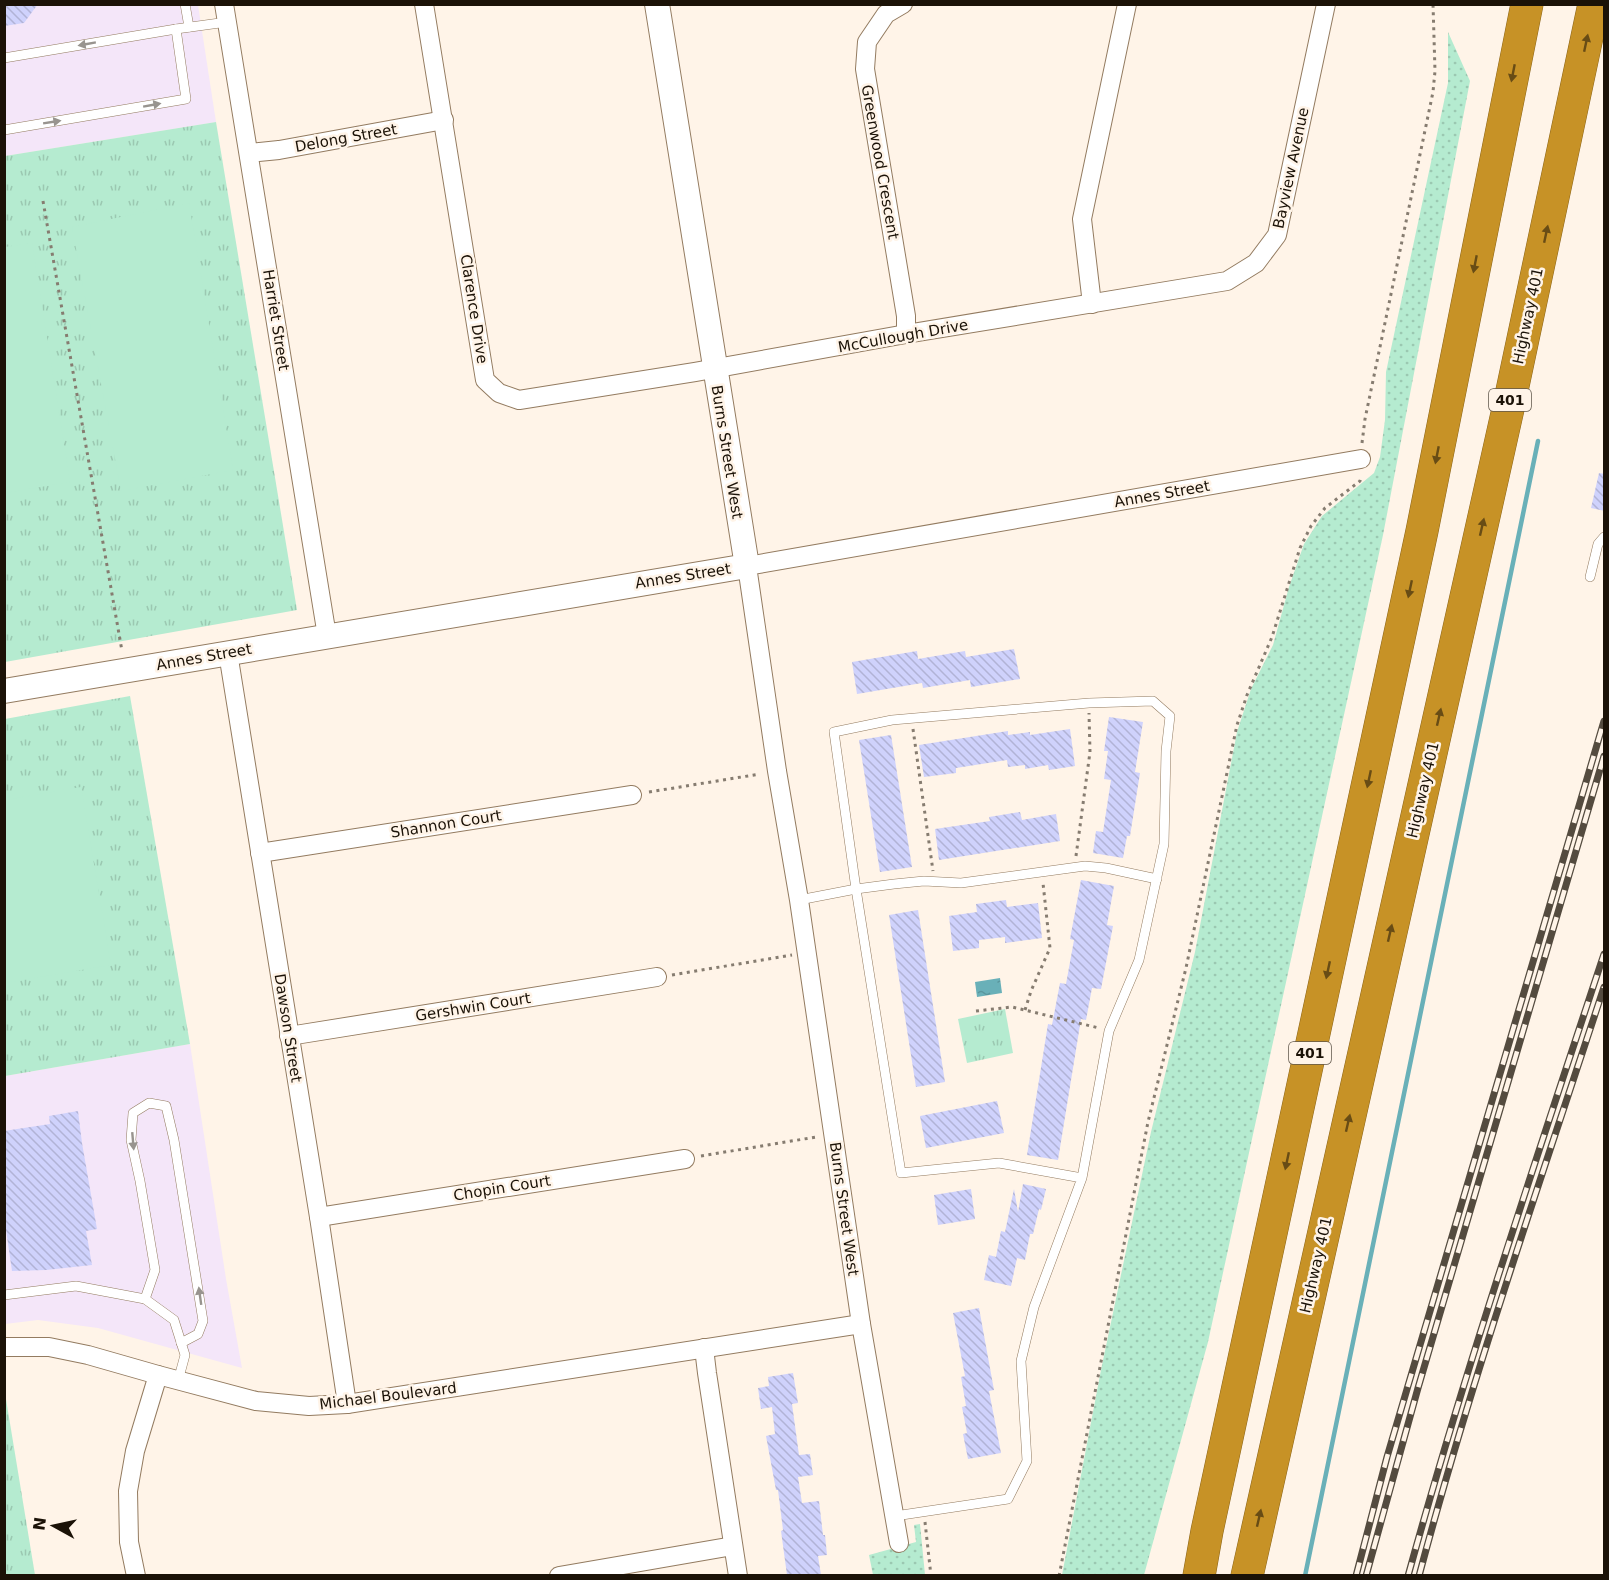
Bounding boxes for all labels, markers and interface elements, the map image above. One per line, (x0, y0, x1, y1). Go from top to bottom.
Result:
one-way arrow (1582, 33, 1591, 52)
one-way arrow (77, 40, 96, 49)
one-way arrow (1508, 63, 1517, 82)
street label: Greenwood Crescent (858, 83, 902, 241)
one-way arrow (143, 100, 162, 109)
street label: Bayview Avenue (1269, 106, 1313, 230)
one-way arrow (43, 117, 62, 126)
street label: Delong Street (293, 120, 399, 156)
one-way arrow (1541, 225, 1551, 243)
street label: Clarence Drive (456, 253, 492, 365)
one-way arrow (1470, 255, 1479, 274)
street label: Highway 401 (1509, 266, 1547, 366)
street label: Harriet Street (259, 268, 293, 372)
street label: McCullough Drive (836, 316, 970, 356)
street label: Burns Street West (708, 384, 746, 520)
road number: 401 (1489, 389, 1531, 411)
one-way arrow (1432, 446, 1441, 465)
street label: Annes Street (1113, 477, 1211, 511)
one-way arrow (1477, 518, 1487, 536)
street label: Annes Street (634, 560, 732, 592)
one-way arrow (1405, 579, 1414, 598)
street label: Annes Street (155, 640, 253, 674)
one-way arrow (1435, 707, 1444, 726)
street label: Highway 401 (1403, 740, 1443, 840)
one-way arrow (1364, 770, 1373, 789)
street label: Shannon Court (389, 806, 503, 842)
one-way arrow (1386, 924, 1396, 942)
one-way arrow (1323, 961, 1332, 980)
street label: Dawson Street (271, 972, 306, 1084)
street label: Gershwin Court (414, 989, 532, 1025)
road number: 401 (1289, 1042, 1331, 1064)
one-way arrow (1343, 1114, 1353, 1132)
one-way arrow (128, 1131, 138, 1150)
street label: Burns Street West (826, 1141, 862, 1277)
one-way arrow (1282, 1151, 1291, 1170)
street label: Chopin Court (452, 1171, 552, 1205)
street label: Highway 401 (1296, 1215, 1336, 1315)
one-way arrow (195, 1286, 204, 1305)
street label: Michael Boulevard (318, 1379, 458, 1413)
north arrow (24, 1496, 84, 1556)
one-way arrow (1254, 1509, 1264, 1527)
text: N (29, 1516, 50, 1532)

